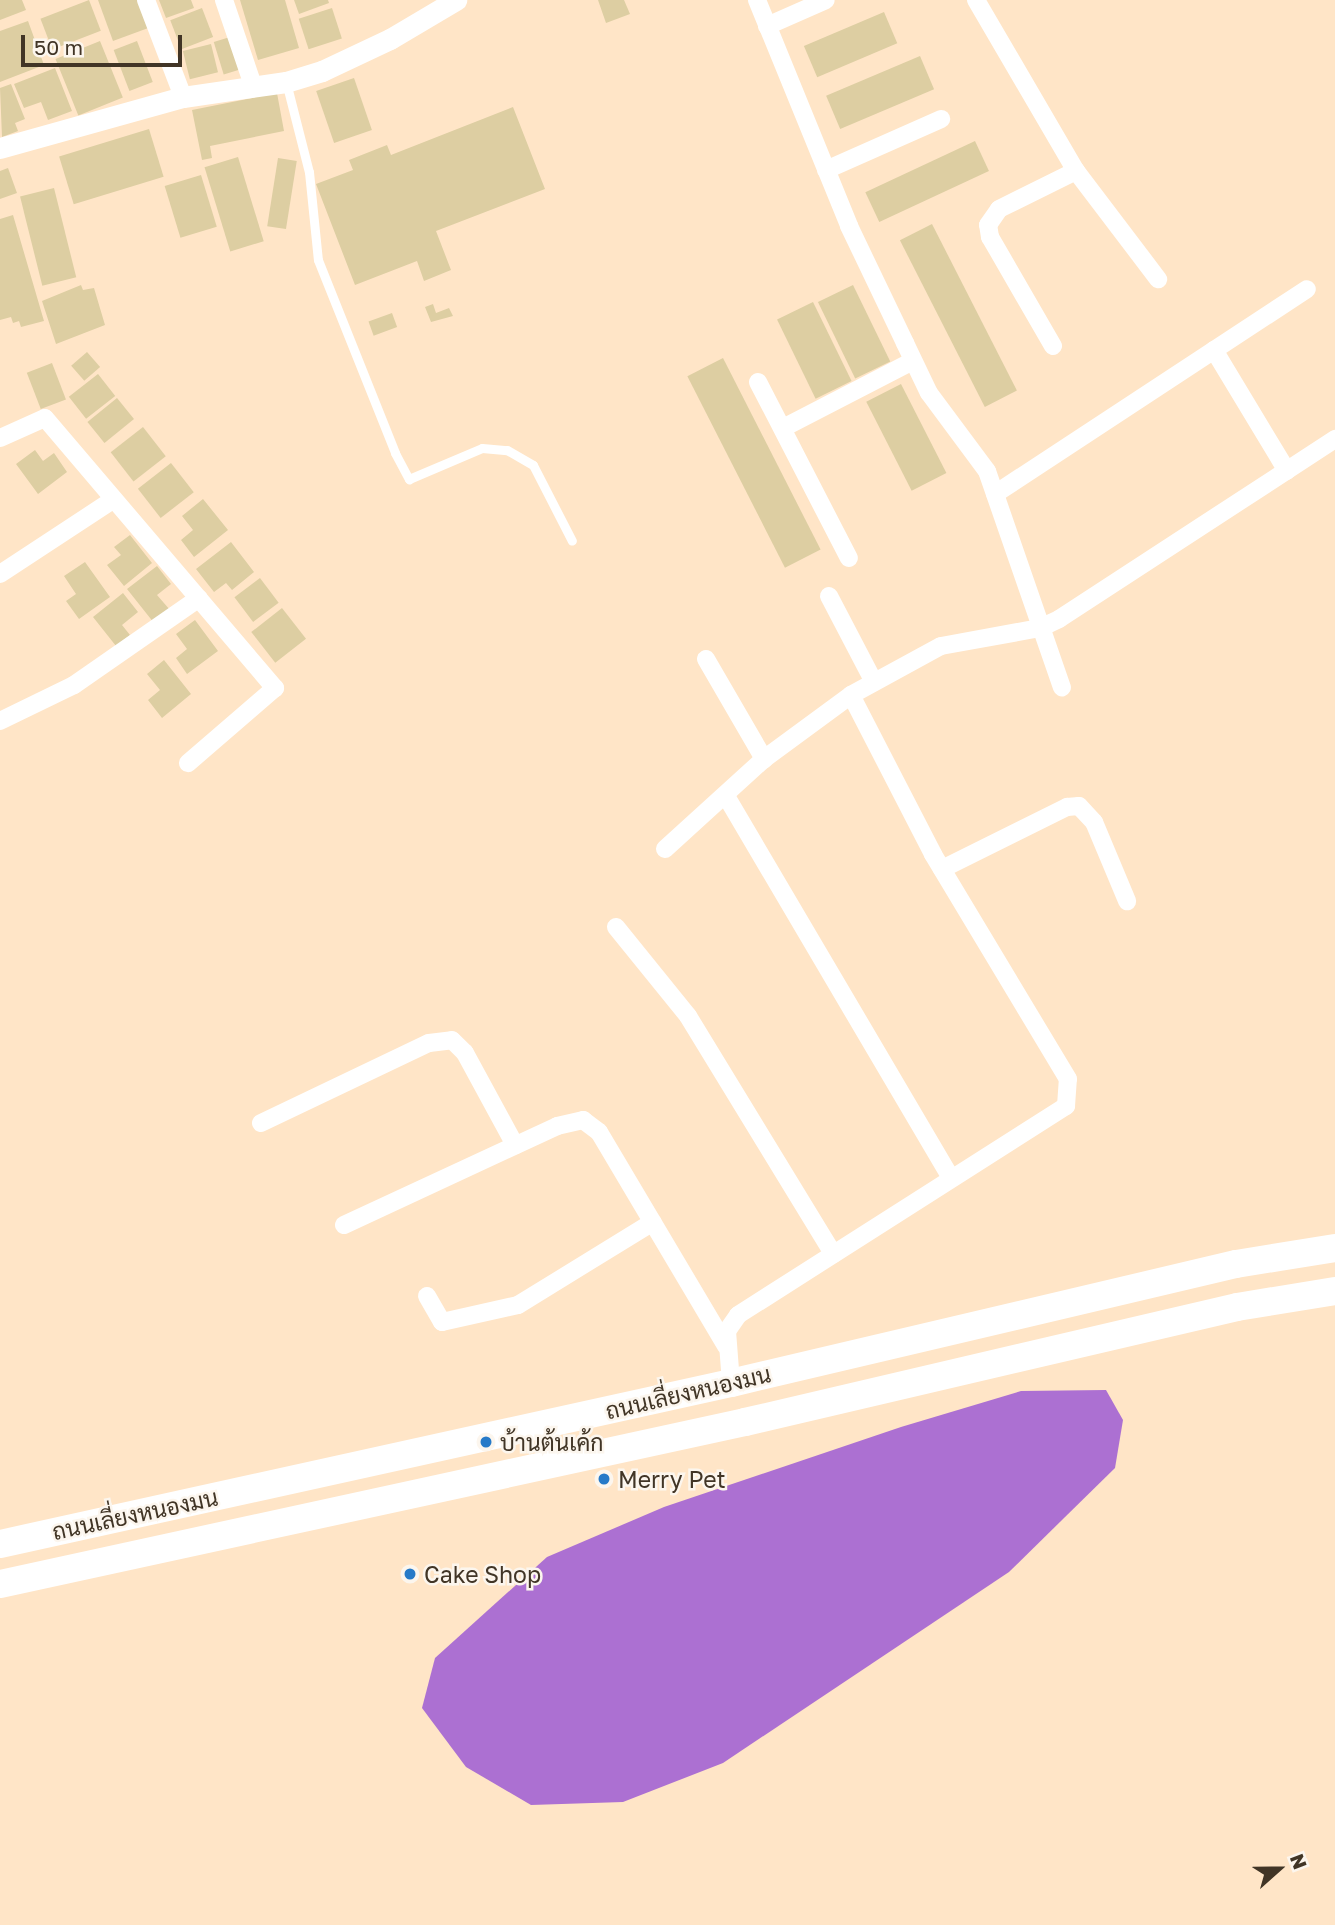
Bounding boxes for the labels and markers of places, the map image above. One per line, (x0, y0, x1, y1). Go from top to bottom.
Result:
place label: บ้านต้นเค้ก (500, 1428, 603, 1456)
marker: บ้านต้นเค้ก (478, 1434, 494, 1450)
place label: Merry Pet (618, 1465, 726, 1493)
marker: Merry Pet (596, 1471, 612, 1487)
place label: Cake Shop (424, 1560, 541, 1588)
marker: Cake Shop (402, 1566, 418, 1582)

